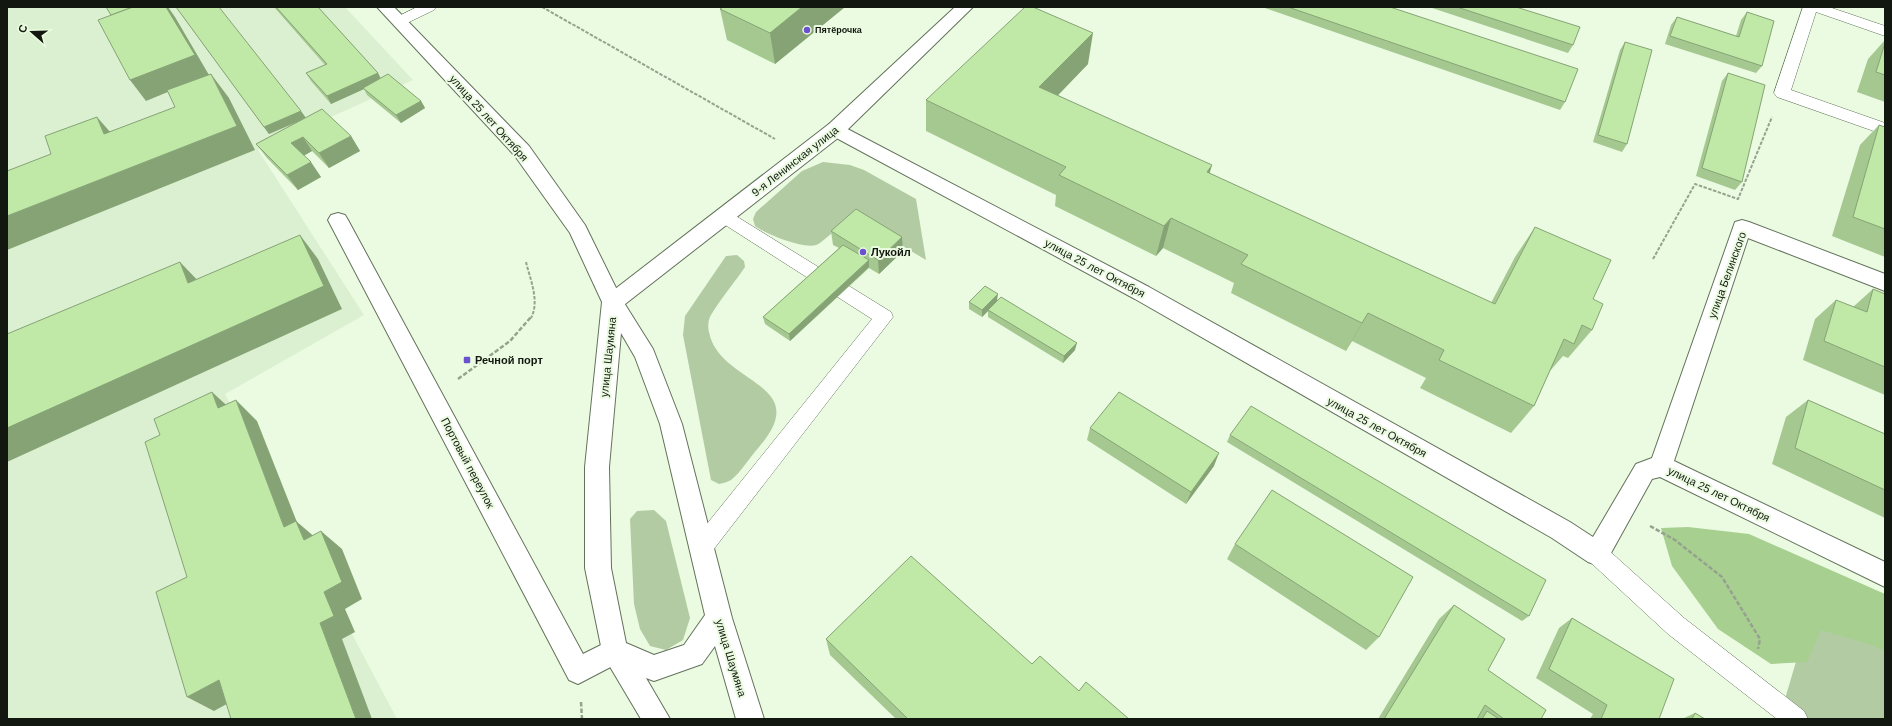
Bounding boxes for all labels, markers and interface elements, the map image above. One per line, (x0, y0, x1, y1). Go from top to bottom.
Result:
north arrow (12, 12, 52, 52)
text: С (16, 23, 30, 34)
marker: Пятёрочка (802, 25, 812, 35)
place label: Пятёрочка (815, 25, 863, 35)
street label: улица 25 лет Октября (447, 73, 531, 164)
street label: 9-я Ленинская улица (749, 123, 841, 198)
street label: улица Белинского (1706, 230, 1748, 320)
street label: улица 25 лет Октября (1043, 237, 1147, 300)
place label: Лукойл (871, 246, 911, 258)
marker: Лукойл (858, 247, 868, 257)
street label: улица Шаумяна (598, 315, 618, 398)
place label: Речной порт (475, 354, 543, 366)
marker: Речной порт (462, 355, 472, 365)
street label: улица 25 лет Октября (1325, 395, 1429, 459)
street label: Портовый переулок (439, 416, 497, 510)
street label: улица 25 лет Октября (1666, 464, 1772, 524)
street label: улица Шаумяна (713, 618, 749, 699)

